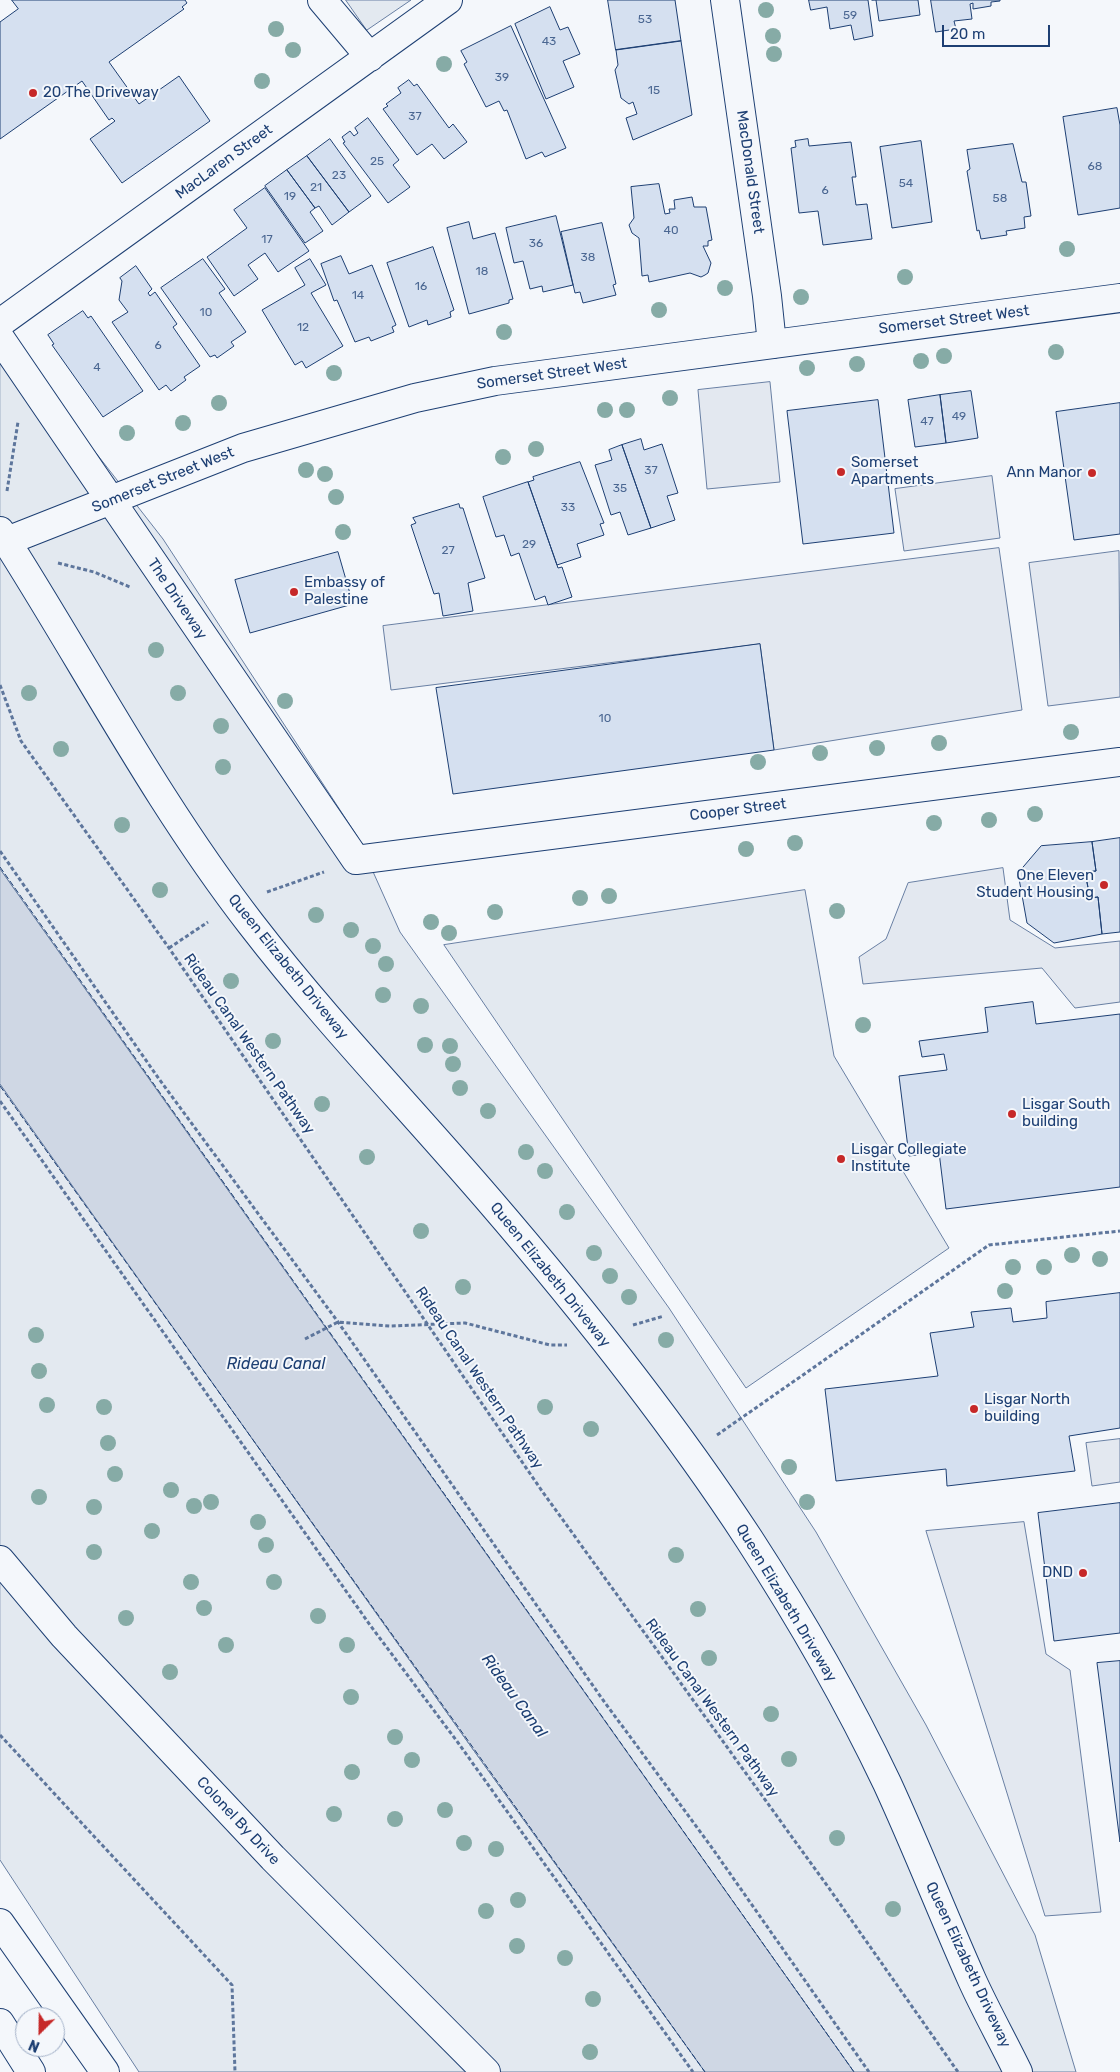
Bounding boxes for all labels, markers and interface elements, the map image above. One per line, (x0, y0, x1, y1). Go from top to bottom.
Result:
house number: 59 (843, 9, 857, 23)
house number: 53 (638, 13, 652, 27)
scale bar (945, 15, 1052, 47)
text: 20 m (950, 25, 985, 43)
house number: 43 (542, 35, 556, 49)
house number: 39 (495, 71, 509, 85)
place label: 20 The Driveway (43, 84, 159, 102)
house number: 15 (648, 84, 660, 98)
marker: 20 The Driveway (27, 87, 39, 99)
street label: MacDonald Street (732, 109, 768, 235)
house number: 37 (408, 110, 422, 124)
street label: MacLaren Street (172, 121, 276, 203)
house number: 25 (370, 155, 384, 169)
house number: 68 (1088, 160, 1102, 174)
house number: 23 (332, 169, 346, 183)
house number: 54 (899, 177, 913, 191)
house number: 21 (310, 181, 322, 195)
house number: 6 (821, 184, 829, 198)
house number: 19 (284, 190, 296, 204)
house number: 58 (993, 192, 1007, 206)
house number: 40 (663, 224, 679, 238)
house number: 17 (261, 233, 273, 247)
house number: 36 (529, 237, 543, 251)
house number: 38 (581, 251, 595, 265)
house number: 18 (476, 265, 488, 279)
house number: 16 (415, 280, 427, 294)
house number: 14 (352, 289, 364, 303)
street label: Somerset Street West (878, 302, 1030, 338)
house number: 10 (200, 306, 212, 320)
house number: 12 (297, 321, 309, 335)
house number: 6 (154, 339, 162, 353)
street label: Somerset Street West (476, 355, 628, 393)
house number: 4 (93, 361, 101, 375)
house number: 49 (952, 410, 966, 424)
house number: 47 (920, 415, 934, 429)
street label: Somerset Street West (89, 443, 237, 517)
place label: Somerset Apartments (851, 454, 934, 489)
house number: 37 (644, 464, 658, 478)
place label: Ann Manor (1007, 464, 1082, 482)
marker: Somerset Apartments (835, 466, 847, 478)
marker: Ann Manor (1086, 467, 1098, 479)
house number: 35 (613, 482, 627, 496)
house number: 33 (561, 501, 575, 515)
house number: 29 (522, 538, 536, 552)
house number: 27 (441, 544, 455, 558)
street label: The Driveway (143, 555, 211, 643)
place label: Embassy of Palestine (304, 574, 385, 609)
marker: Embassy of Palestine (288, 586, 300, 598)
house number: 10 (599, 712, 611, 726)
street label: Cooper Street (689, 795, 787, 825)
place label: One Eleven Student Housing (976, 867, 1094, 902)
marker: One Eleven Student Housing (1098, 879, 1110, 891)
street label: Queen Elizabeth Driveway (224, 891, 352, 1043)
street label: Rideau Canal Western Pathway (180, 950, 318, 1138)
place label: Lisgar South building (1022, 1096, 1110, 1131)
marker: Lisgar South building (1006, 1108, 1018, 1120)
place label: Lisgar Collegiate Institute (851, 1141, 967, 1176)
marker: Lisgar Collegiate Institute (835, 1153, 847, 1165)
street label: Queen Elizabeth Driveway (486, 1199, 614, 1351)
street label: Rideau Canal Western Pathway (411, 1283, 547, 1473)
water label: Rideau Canal (227, 1354, 325, 1374)
place label: Lisgar North building (984, 1391, 1070, 1426)
marker: Lisgar North building (968, 1403, 980, 1415)
street label: Queen Elizabeth Driveway (732, 1521, 840, 1685)
place label: DND (1042, 1564, 1073, 1582)
marker: DND (1077, 1567, 1089, 1579)
street label: Rideau Canal Western Pathway (641, 1615, 783, 1801)
water label: Rideau Canal (477, 1650, 551, 1742)
street label: Colonel By Drive (193, 1773, 283, 1869)
street label: Queen Elizabeth Driveway (922, 1879, 1014, 2051)
north arrow (15, 2007, 65, 2057)
text: N (26, 2036, 42, 2055)

